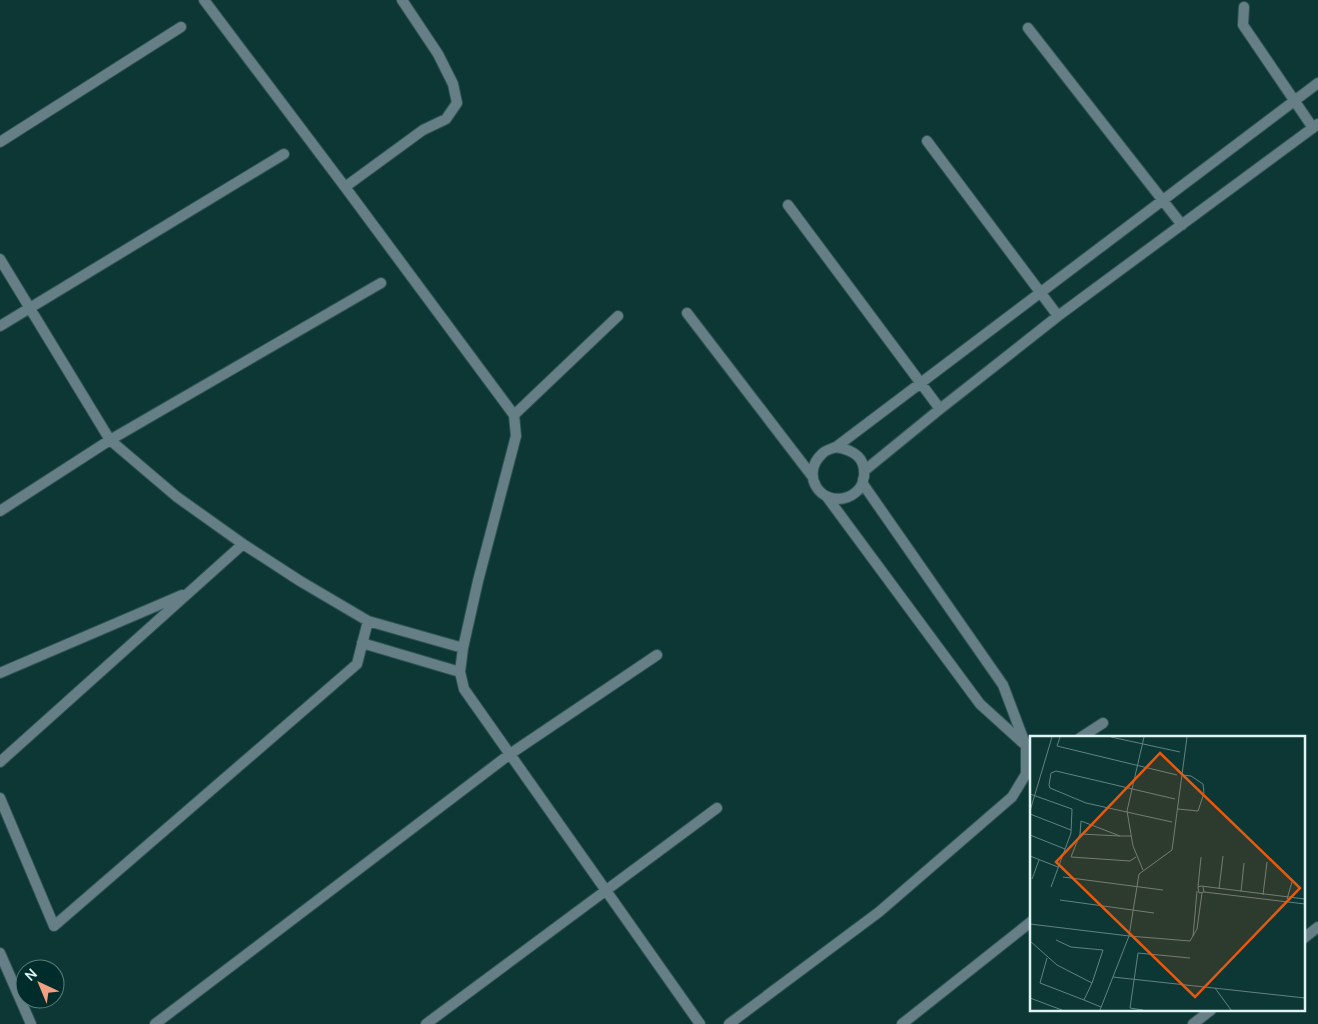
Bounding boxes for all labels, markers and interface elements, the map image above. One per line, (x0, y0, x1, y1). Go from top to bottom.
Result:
inset map (1030, 736, 1306, 1012)
north arrow (15, 959, 65, 1009)
text: N (20, 964, 41, 985)

